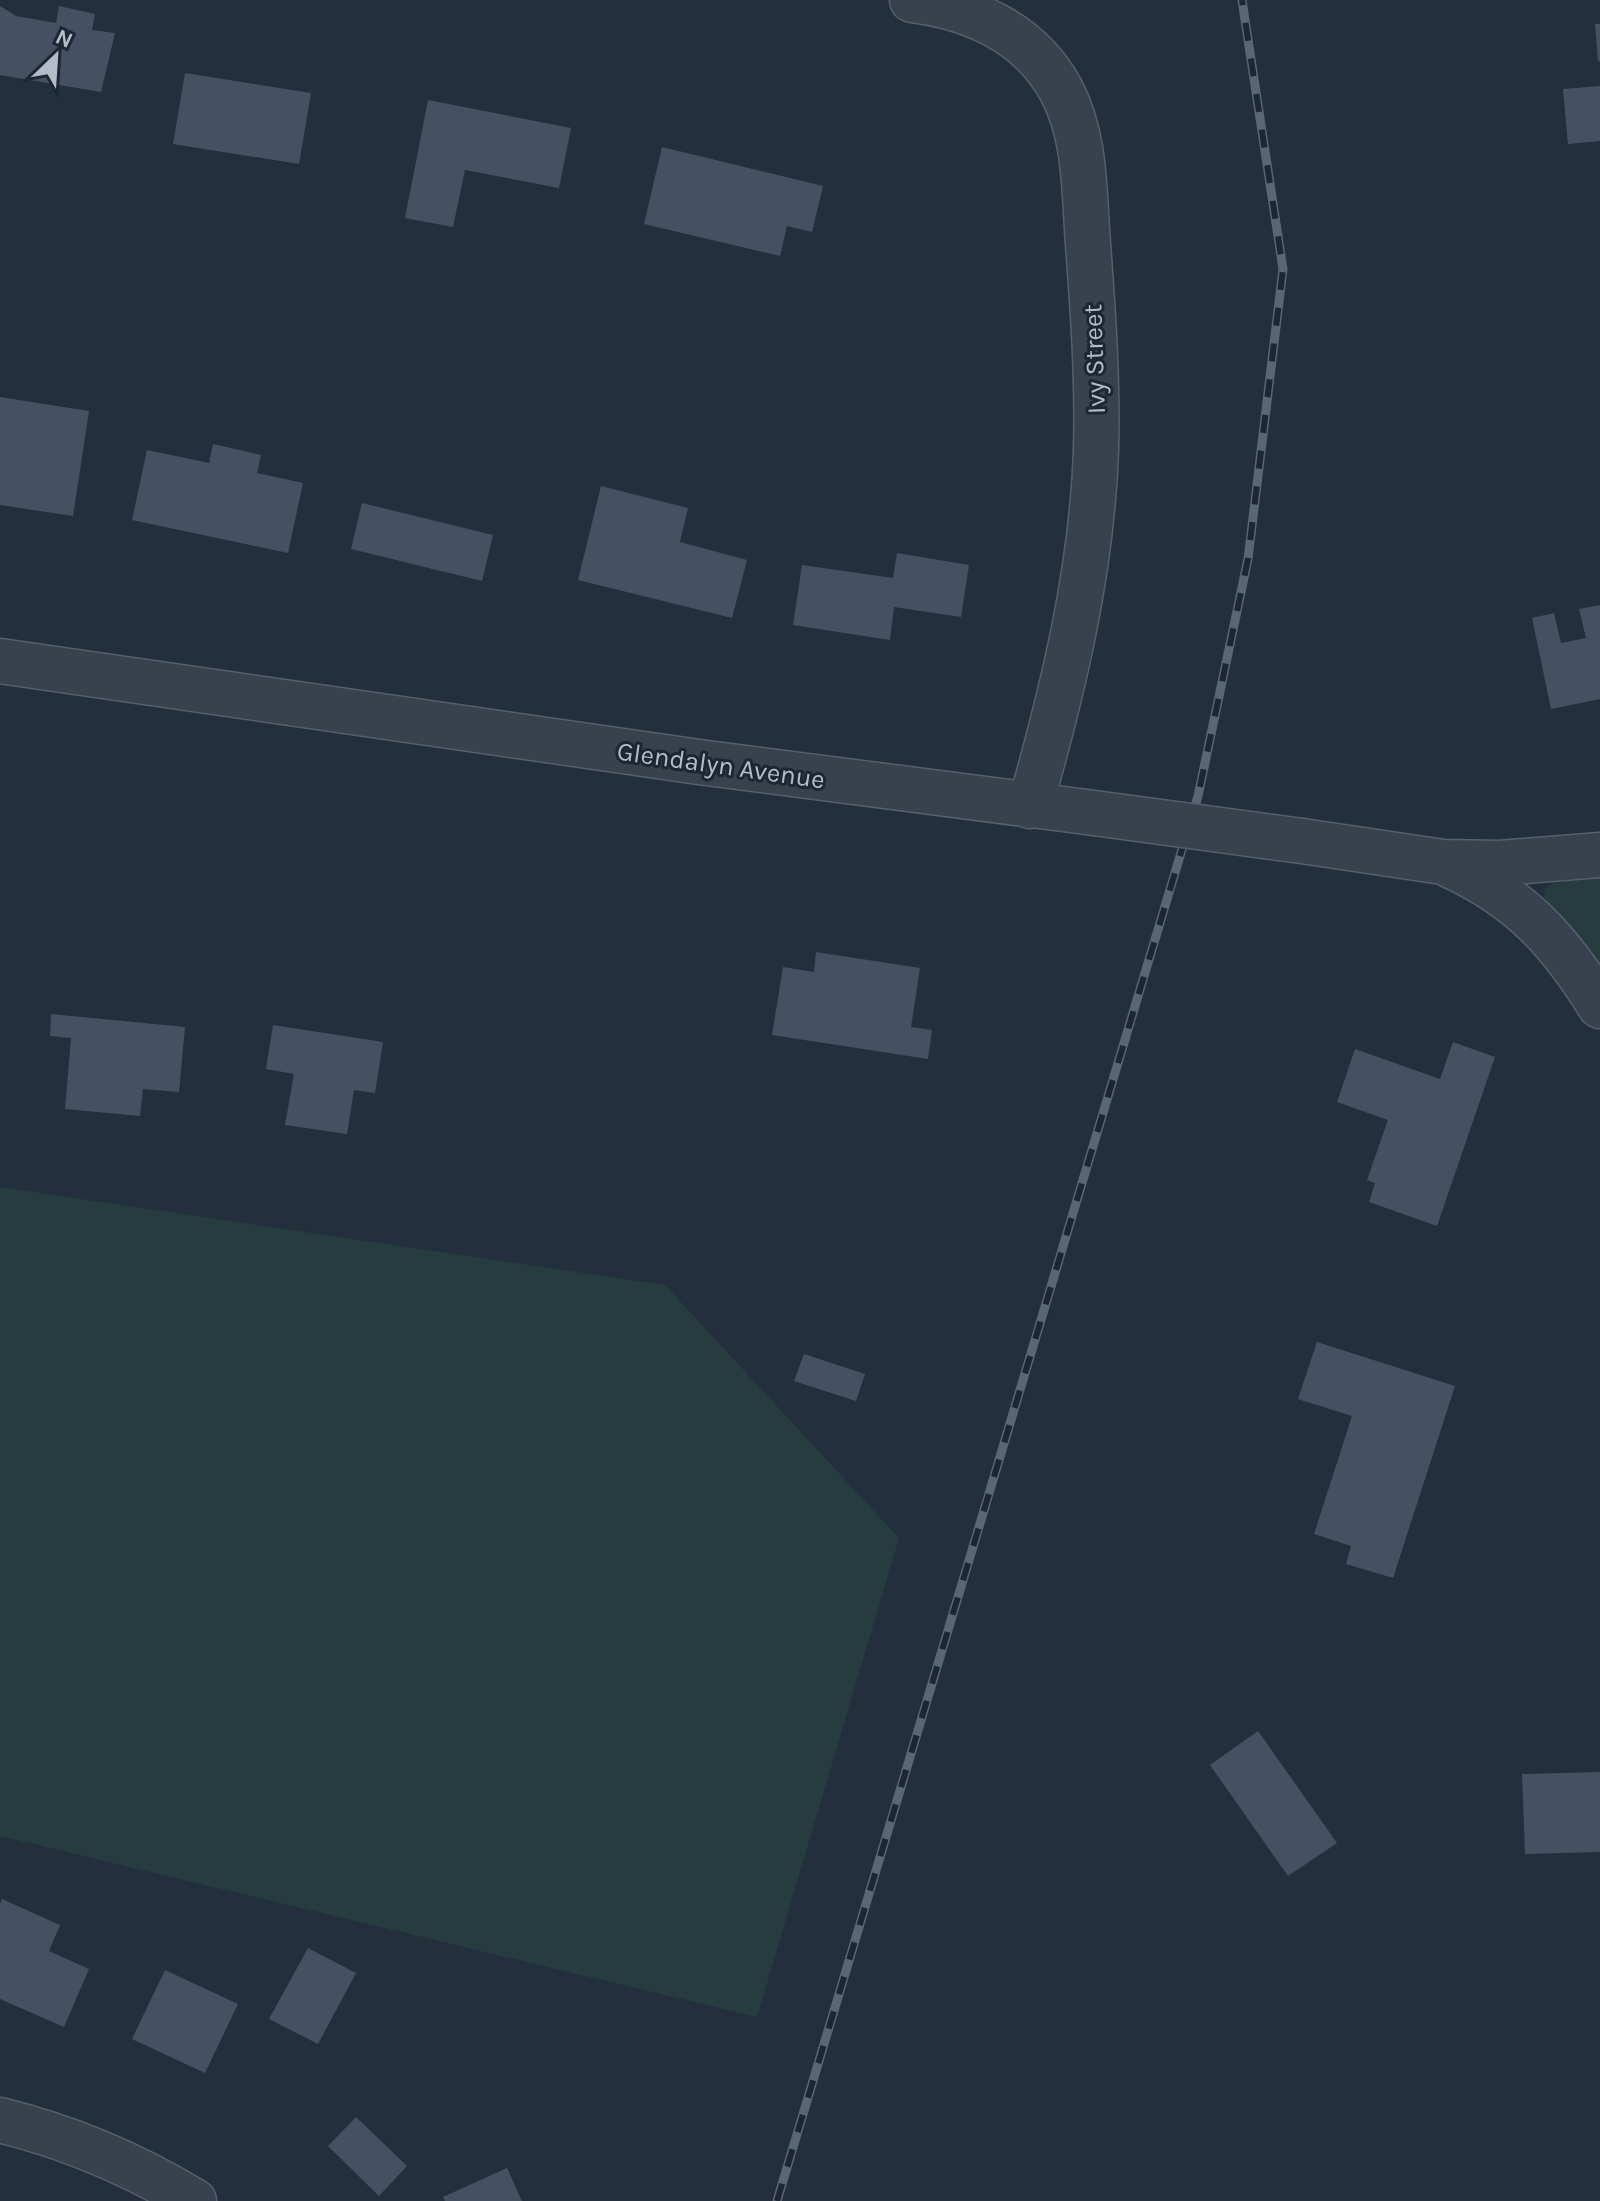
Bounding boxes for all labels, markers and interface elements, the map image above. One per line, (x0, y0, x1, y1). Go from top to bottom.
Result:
north arrow (16, 16, 96, 96)
text: N (51, 24, 77, 54)
street label: Ivy Street (1077, 303, 1112, 414)
street label: Glendalyn Avenue (615, 736, 827, 795)

